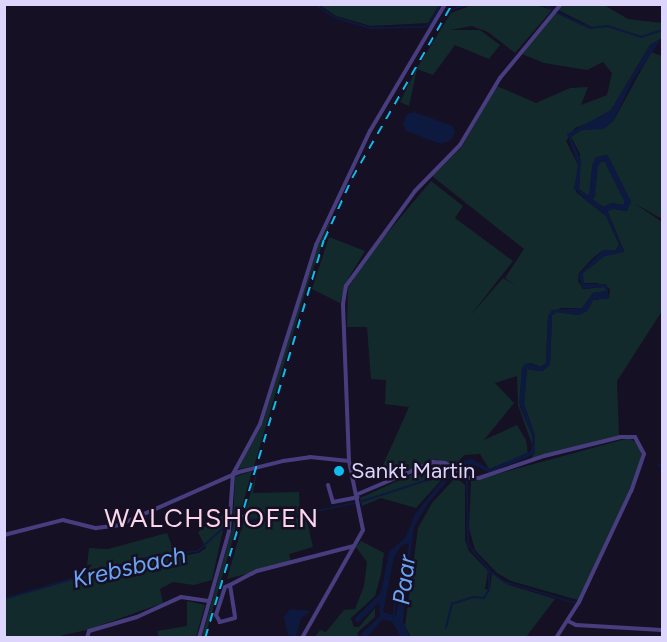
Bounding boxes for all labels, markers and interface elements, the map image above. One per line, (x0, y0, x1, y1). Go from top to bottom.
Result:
place label: Sankt Martin (351, 458, 475, 484)
marker: Sankt Martin (332, 464, 346, 478)
district label: WALCHSHOFEN (104, 503, 320, 535)
water label: Krebsbach (69, 540, 189, 594)
water label: Paar (387, 553, 421, 607)

